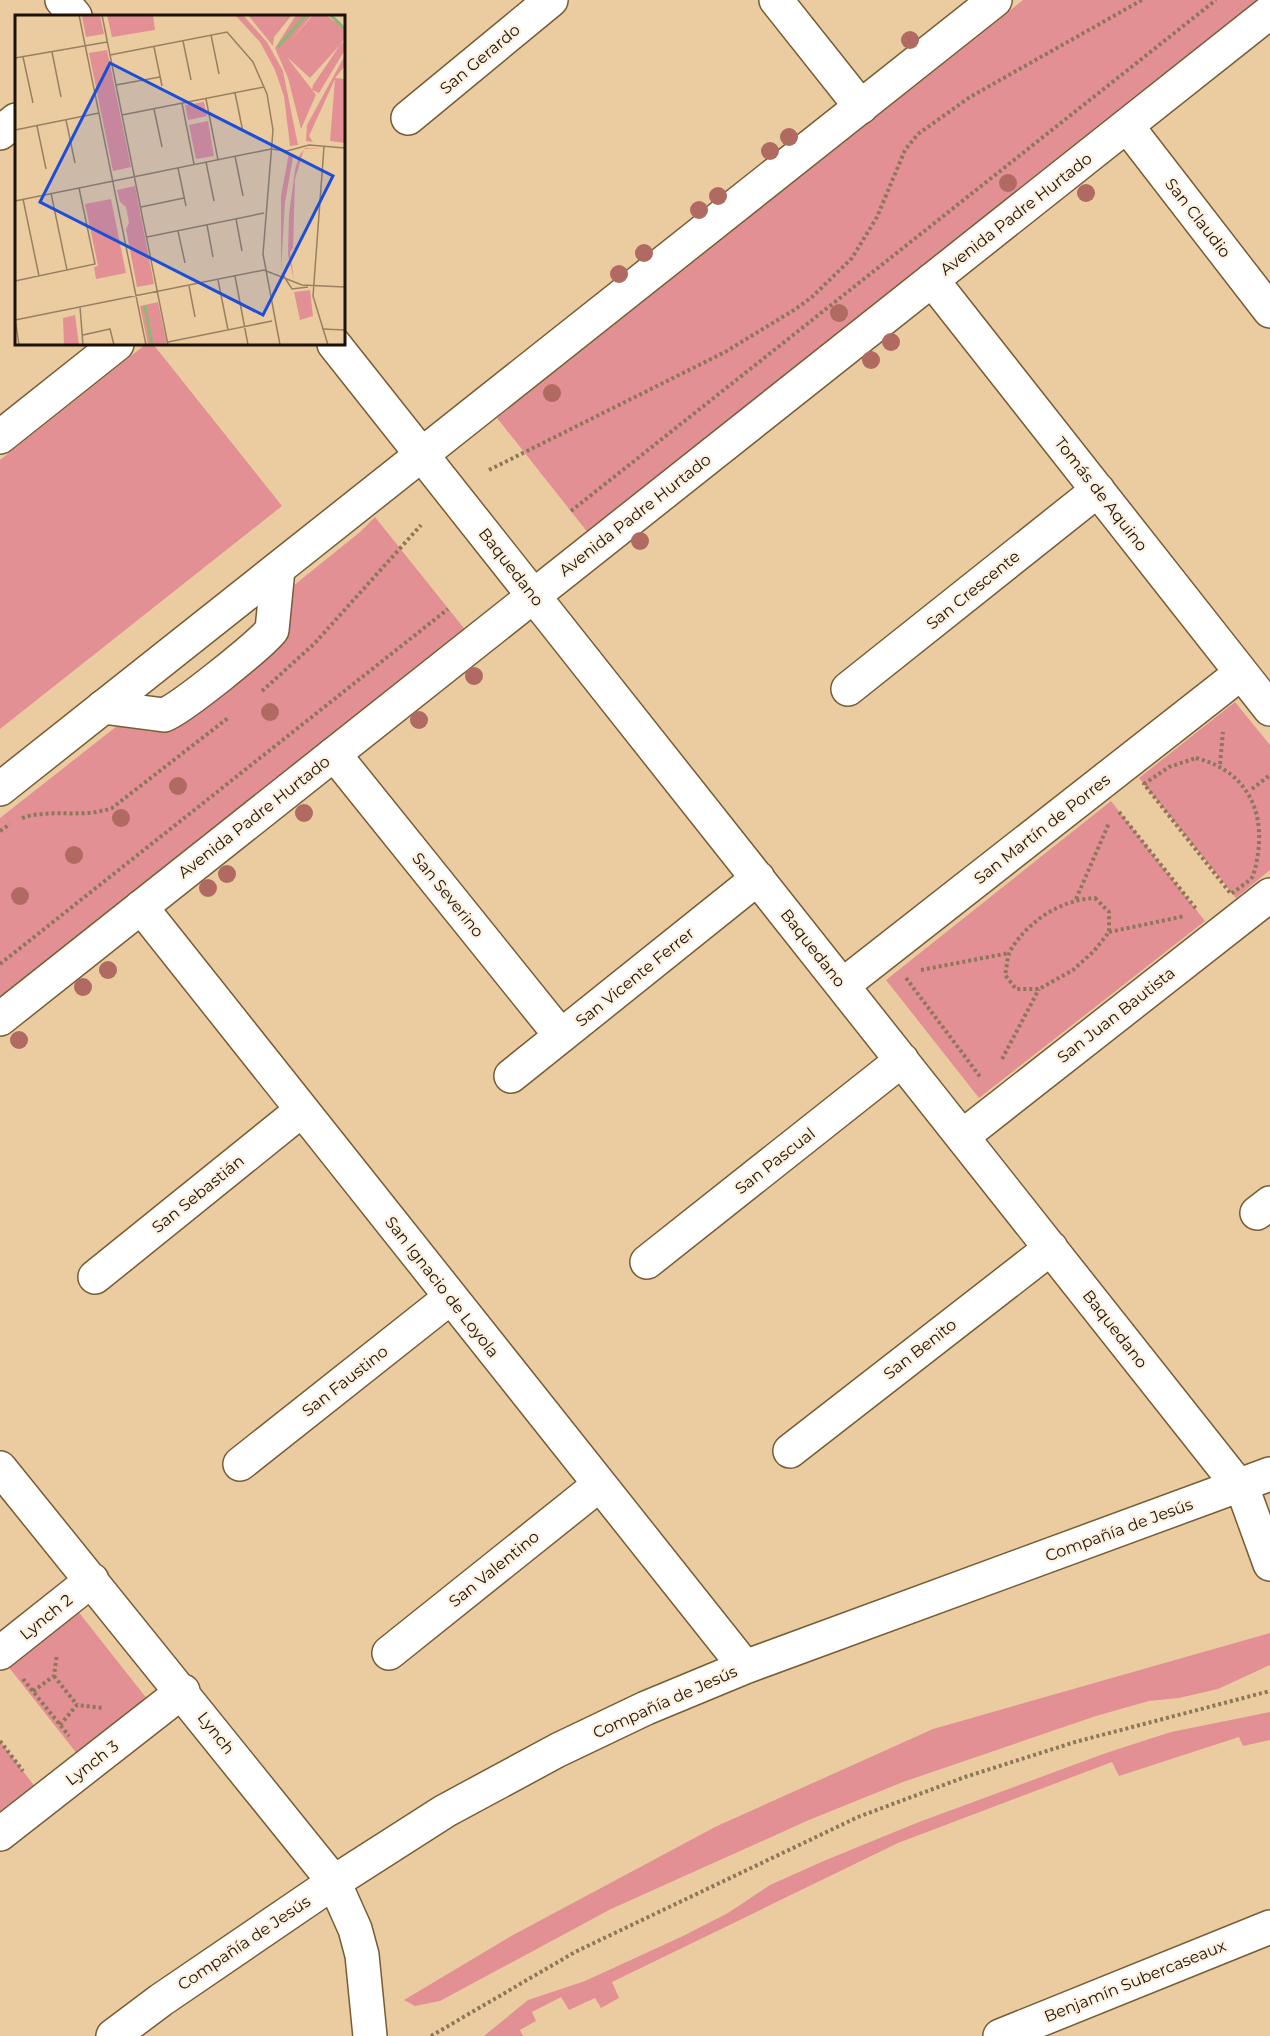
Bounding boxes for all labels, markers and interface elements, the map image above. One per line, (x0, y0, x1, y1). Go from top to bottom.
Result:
inset map (15, 15, 345, 345)
street label: San Gerardo (436, 20, 524, 98)
street label: Avenida Padre Hurtado (936, 149, 1096, 279)
street label: San Claudio (1161, 175, 1235, 261)
street label: Tomás de Aquino (1051, 433, 1151, 555)
street label: Avenida Padre Hurtado (555, 450, 715, 580)
street label: Baquedano (475, 524, 547, 610)
street label: San Crescente (923, 547, 1023, 633)
street label: Avenida Padre Hurtado (174, 752, 334, 882)
street label: San Martín de Porres (970, 770, 1114, 888)
street label: San Severino (408, 849, 488, 941)
street label: Baquedano (777, 905, 849, 991)
street label: San Vicente Ferrer (572, 923, 698, 1031)
street label: San Juan Bautista (1053, 963, 1179, 1067)
street label: San Pascual (731, 1124, 819, 1198)
street label: San Sebastián (148, 1151, 248, 1237)
street label: San Ignacio de Loyola (381, 1213, 503, 1361)
street label: Baquedano (1079, 1286, 1151, 1372)
street label: San Benito (880, 1315, 960, 1383)
street label: San Faustino (298, 1342, 392, 1420)
street label: Compañía de Jesús (1043, 1494, 1196, 1566)
street label: San Valentino (445, 1527, 543, 1611)
street label: Lynch 2 (16, 1590, 76, 1644)
street label: Compañía de Jesús (590, 1662, 740, 1742)
street label: Lynch (194, 1708, 238, 1758)
street label: Lynch 3 (62, 1736, 122, 1790)
street label: Compañía de Jesús (174, 1891, 314, 1994)
street label: Benjamín Subercaseaux (1041, 1936, 1229, 2026)

